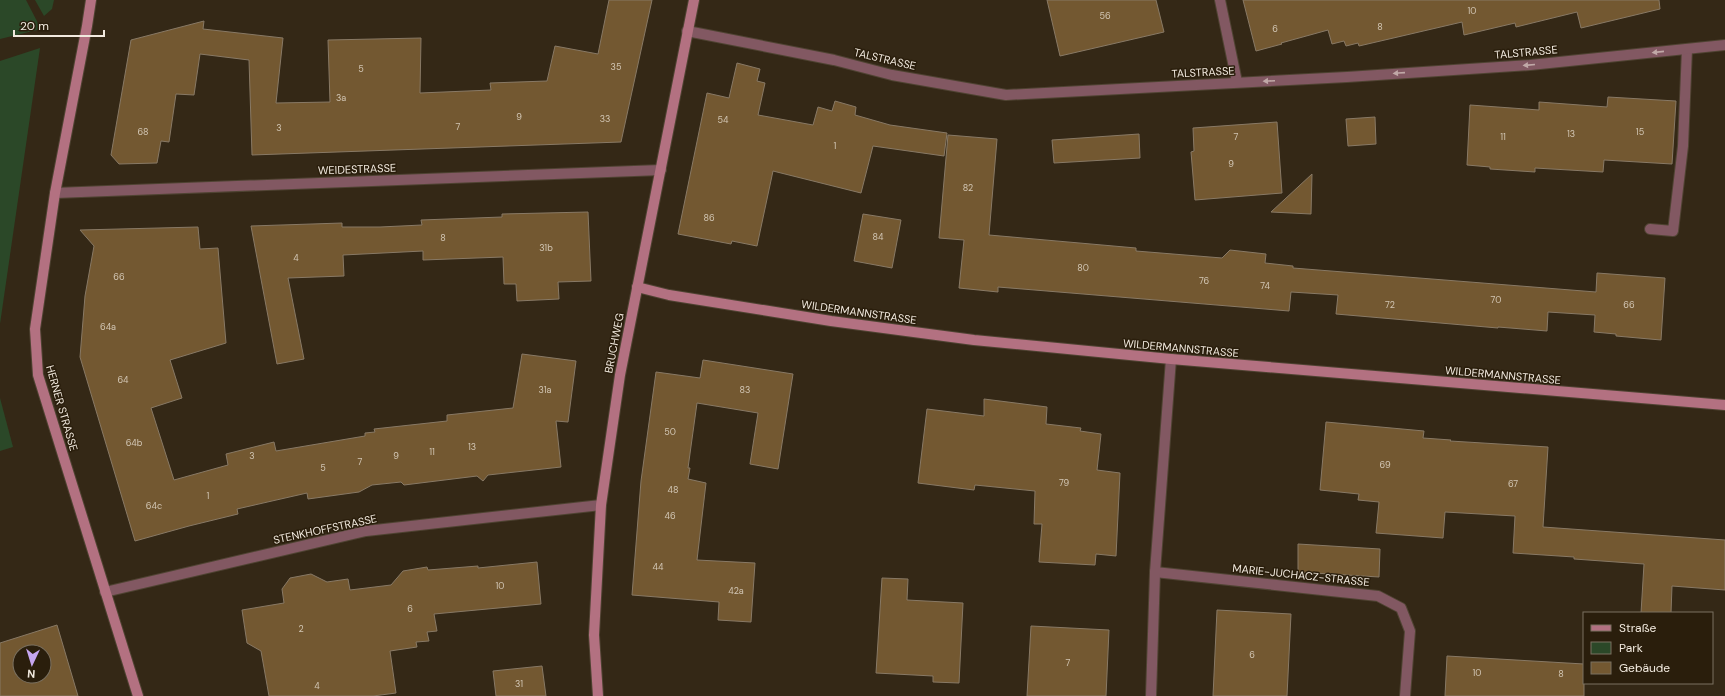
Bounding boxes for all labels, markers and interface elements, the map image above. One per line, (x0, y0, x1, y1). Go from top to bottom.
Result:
house number: 10 (1468, 5, 1476, 17)
house number: 56 (1099, 10, 1111, 22)
scale bar (14, 12, 104, 38)
text: 20 m (20, 18, 49, 34)
house number: 8 (1377, 21, 1383, 33)
house number: 6 (1272, 23, 1278, 35)
street label: TALSTRASSE (1494, 42, 1558, 62)
street label: TALSTRASSE (853, 45, 917, 73)
one-way arrow (1652, 48, 1664, 55)
house number: 35 (611, 61, 621, 73)
one-way arrow (1523, 61, 1535, 68)
house number: 5 (358, 63, 364, 75)
street label: TALSTRASSE (1171, 63, 1235, 81)
one-way arrow (1393, 70, 1405, 77)
one-way arrow (1263, 77, 1276, 84)
house number: 3a (336, 92, 346, 104)
house number: 9 (516, 111, 522, 123)
house number: 33 (600, 113, 610, 125)
house number: 54 (718, 114, 729, 126)
house number: 7 (456, 121, 461, 133)
house number: 3 (276, 122, 282, 134)
house number: 68 (137, 126, 149, 138)
house number: 15 (1636, 126, 1644, 138)
house number: 13 (1567, 128, 1575, 140)
house number: 7 (1234, 131, 1239, 143)
house number: 11 (1500, 131, 1506, 143)
house number: 1 (834, 140, 837, 152)
house number: 9 (1228, 158, 1234, 170)
street label: WEIDESTRASSE (318, 161, 396, 177)
house number: 82 (963, 182, 973, 194)
house number: 86 (703, 212, 715, 224)
house number: 84 (873, 231, 884, 243)
house number: 8 (440, 232, 446, 244)
house number: 31b (539, 242, 553, 254)
house number: 4 (293, 252, 299, 264)
house number: 80 (1077, 262, 1089, 274)
house number: 66 (113, 271, 125, 283)
house number: 76 (1199, 275, 1209, 287)
house number: 74 (1260, 280, 1270, 292)
house number: 70 (1491, 294, 1501, 306)
street label: WILDERMANNSTRASSE (800, 297, 918, 327)
house number: 72 (1385, 299, 1395, 311)
house number: 66 (1623, 299, 1635, 311)
street label: BRUCHWEG (601, 312, 627, 374)
house number: 64a (100, 321, 116, 333)
street label: WILDERMANNSTRASSE (1122, 336, 1240, 360)
street label: HERNER STRASSE (43, 363, 81, 453)
street label: WILDERMANNSTRASSE (1444, 363, 1562, 387)
house number: 64 (117, 374, 129, 386)
house number: 31a (539, 384, 552, 396)
house number: 83 (740, 384, 750, 396)
house number: 50 (664, 426, 676, 438)
house number: 64b (126, 437, 143, 449)
house number: 13 (468, 441, 476, 453)
house number: 11 (429, 446, 435, 458)
house number: 3 (249, 450, 255, 462)
house number: 9 (393, 450, 399, 462)
house number: 7 (358, 456, 363, 468)
house number: 69 (1379, 459, 1391, 471)
house number: 5 (320, 462, 326, 474)
house number: 79 (1059, 477, 1069, 489)
house number: 67 (1508, 478, 1518, 490)
house number: 48 (668, 484, 678, 496)
house number: 1 (207, 490, 210, 502)
house number: 64c (146, 500, 162, 512)
house number: 46 (664, 510, 676, 522)
street label: STENKHOFFSTRASSE (272, 511, 378, 547)
house number: 44 (653, 561, 664, 573)
street label: MARIE-JUCHACZ-STRASSE (1232, 561, 1370, 589)
house number: 10 (496, 580, 504, 592)
house number: 42a (728, 585, 744, 597)
house number: 6 (407, 603, 413, 615)
legend (1583, 612, 1713, 684)
text: Straße (1619, 620, 1656, 636)
house number: 2 (298, 623, 304, 635)
text: Park (1619, 640, 1643, 656)
north arrow (12, 644, 52, 684)
house number: 6 (1249, 649, 1255, 661)
house number: 7 (1066, 657, 1071, 669)
text: Gebäude (1619, 660, 1670, 676)
text: N (27, 667, 36, 681)
house number: 10 (1473, 667, 1481, 679)
house number: 8 (1558, 668, 1564, 680)
house number: 31 (515, 678, 523, 690)
house number: 4 (314, 680, 320, 692)

